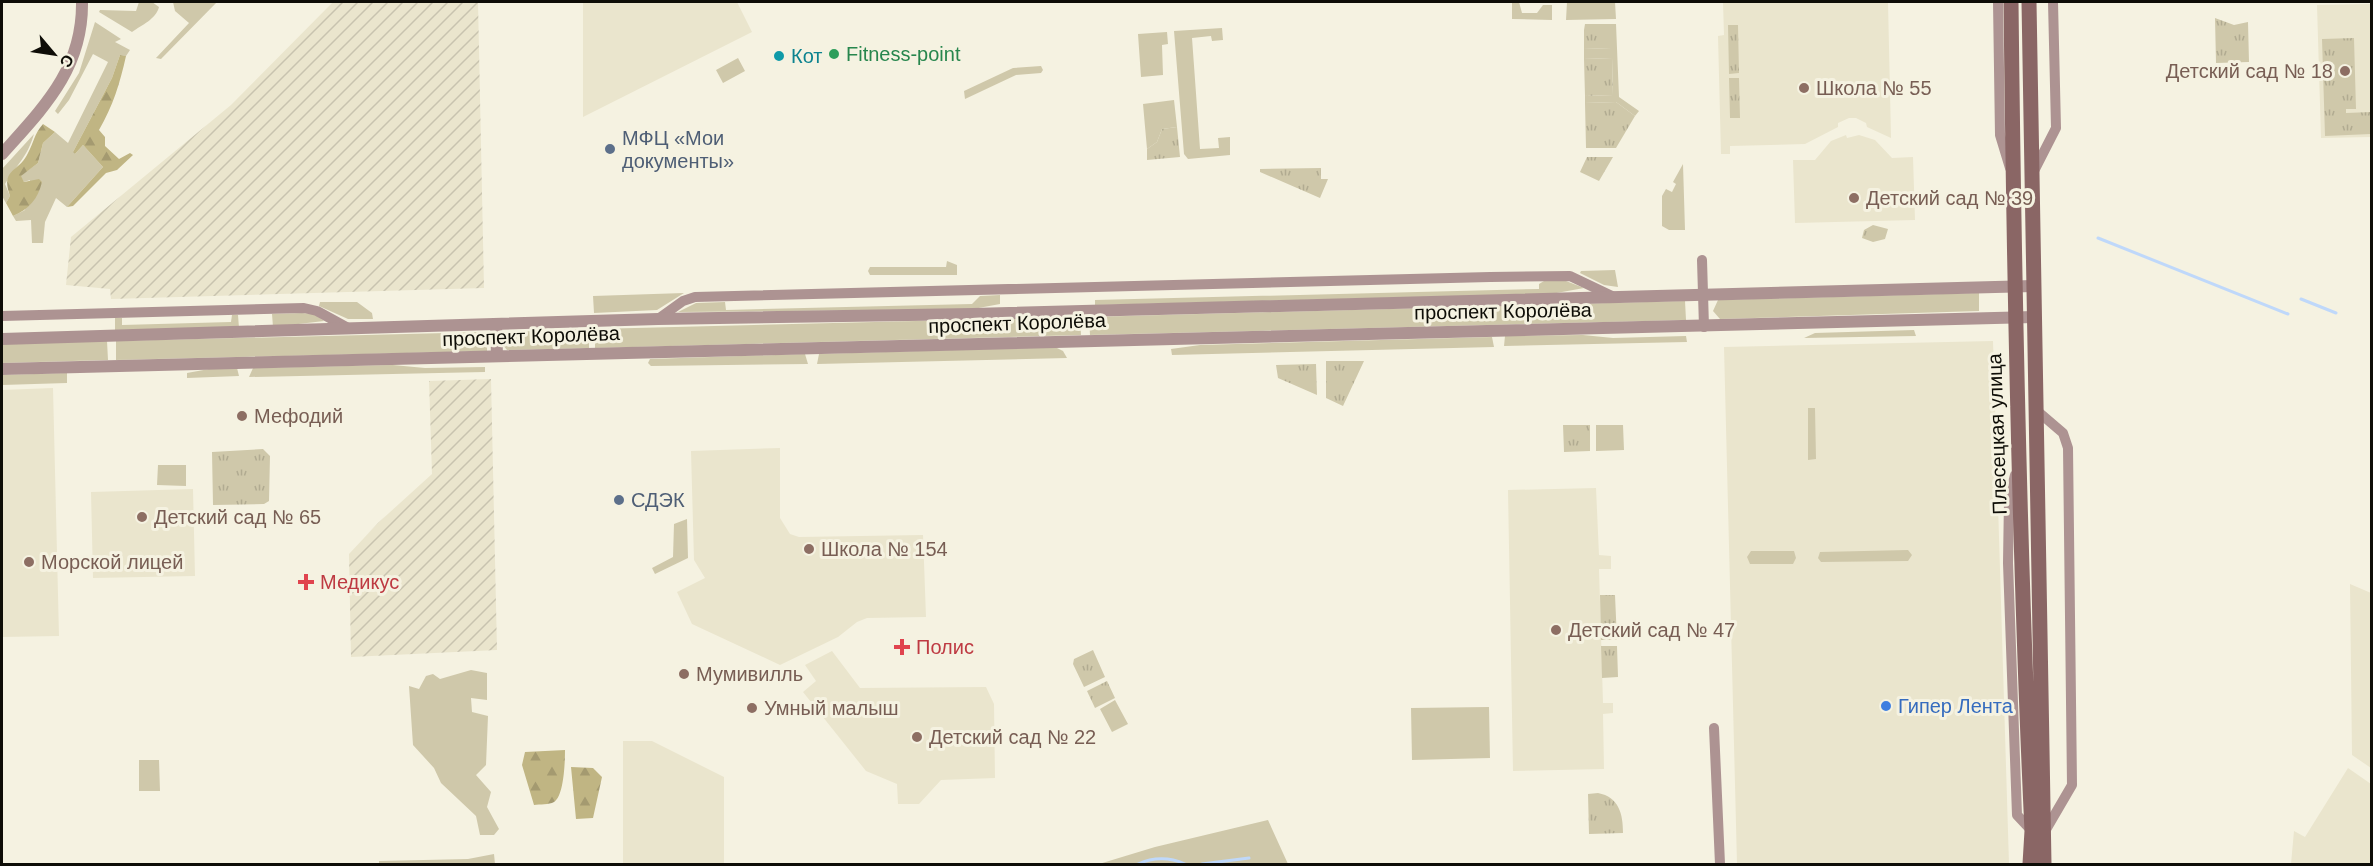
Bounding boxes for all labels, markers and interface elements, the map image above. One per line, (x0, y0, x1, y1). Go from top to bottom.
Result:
north arrow (24, 24, 84, 84)
place label: Fitness-point (846, 43, 961, 65)
place label: Кот (791, 45, 823, 67)
marker: Fitness-point (827, 47, 841, 61)
marker: Кот (772, 49, 786, 63)
text: С (56, 52, 77, 71)
place label: Детский сад № 18 (2166, 60, 2333, 82)
marker: Детский сад № 18 (2338, 64, 2352, 78)
place label: Школа № 55 (1816, 77, 1932, 99)
marker: Школа № 55 (1797, 81, 1811, 95)
place label: МФЦ «Мои документы» (622, 127, 734, 172)
marker: МФЦ «Мои документы» (603, 142, 617, 156)
place label: Детский сад № 39 (1866, 187, 2033, 209)
marker: Детский сад № 39 (1847, 191, 1861, 205)
street label: проспект Королёва (1414, 298, 1593, 324)
street label: проспект Королёва (928, 309, 1107, 337)
street label: проспект Королёва (442, 322, 621, 350)
street label: Плесецкая улица (1983, 352, 2011, 515)
place label: Мефодий (254, 405, 343, 427)
marker: Мефодий (235, 409, 249, 423)
place label: СДЭК (631, 489, 685, 511)
marker: СДЭК (612, 493, 626, 507)
place label: Детский сад № 65 (154, 506, 321, 528)
marker: Детский сад № 65 (135, 510, 149, 524)
place label: Школа № 154 (821, 538, 948, 560)
marker: Школа № 154 (802, 542, 816, 556)
place label: Морской лицей (41, 551, 183, 573)
marker: Морской лицей (22, 555, 36, 569)
place label: Медикус (320, 571, 399, 593)
marker: Медикус (297, 573, 315, 591)
place label: Детский сад № 47 (1568, 619, 1735, 641)
marker: Детский сад № 47 (1549, 623, 1563, 637)
place label: Полис (916, 636, 974, 658)
marker: Полис (893, 638, 911, 656)
place label: Мумивилль (696, 663, 803, 685)
marker: Мумивилль (677, 667, 691, 681)
place label: Гипер Лента (1898, 695, 2014, 717)
place label: Умный малыш (764, 697, 899, 719)
marker: Гипер Лента (1879, 699, 1893, 713)
marker: Умный малыш (745, 701, 759, 715)
place label: Детский сад № 22 (929, 726, 1096, 748)
marker: Детский сад № 22 (910, 730, 924, 744)

